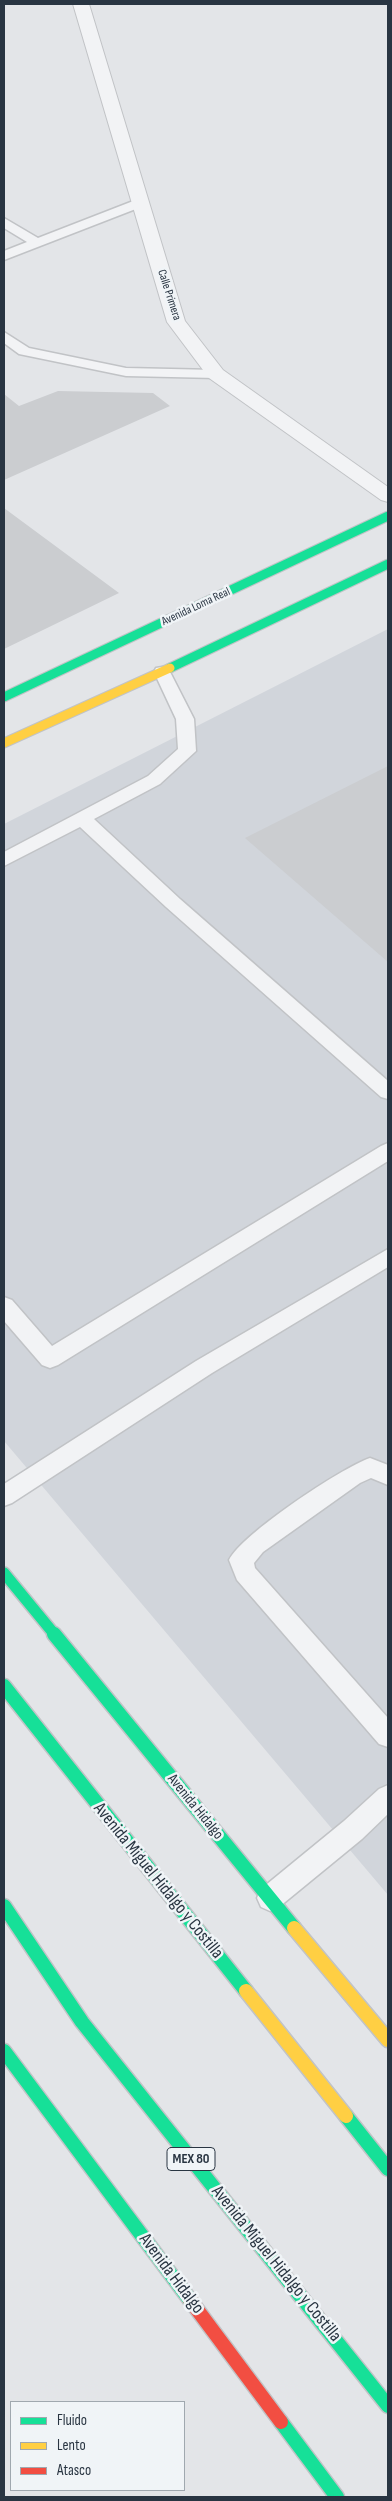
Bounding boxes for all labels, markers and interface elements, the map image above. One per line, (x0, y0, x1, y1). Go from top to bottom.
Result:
street label: Calle Primera (154, 268, 184, 322)
street label: Avenida Loma Real (159, 585, 233, 629)
street label: Avenida Hidalgo (163, 1771, 227, 1843)
street label: Avenida Miguel Hidalgo y Costilla (88, 1799, 228, 1963)
road number: MEX 80 (167, 2148, 215, 2170)
street label: Avenida Miguel Hidalgo y Costilla (206, 2182, 346, 2346)
street label: Avenida Hidalgo (134, 2230, 208, 2318)
legend (10, 2401, 185, 2491)
text: Fluido (57, 2411, 87, 2430)
text: Lento (57, 2436, 86, 2455)
text: Atasco (57, 2461, 91, 2480)

